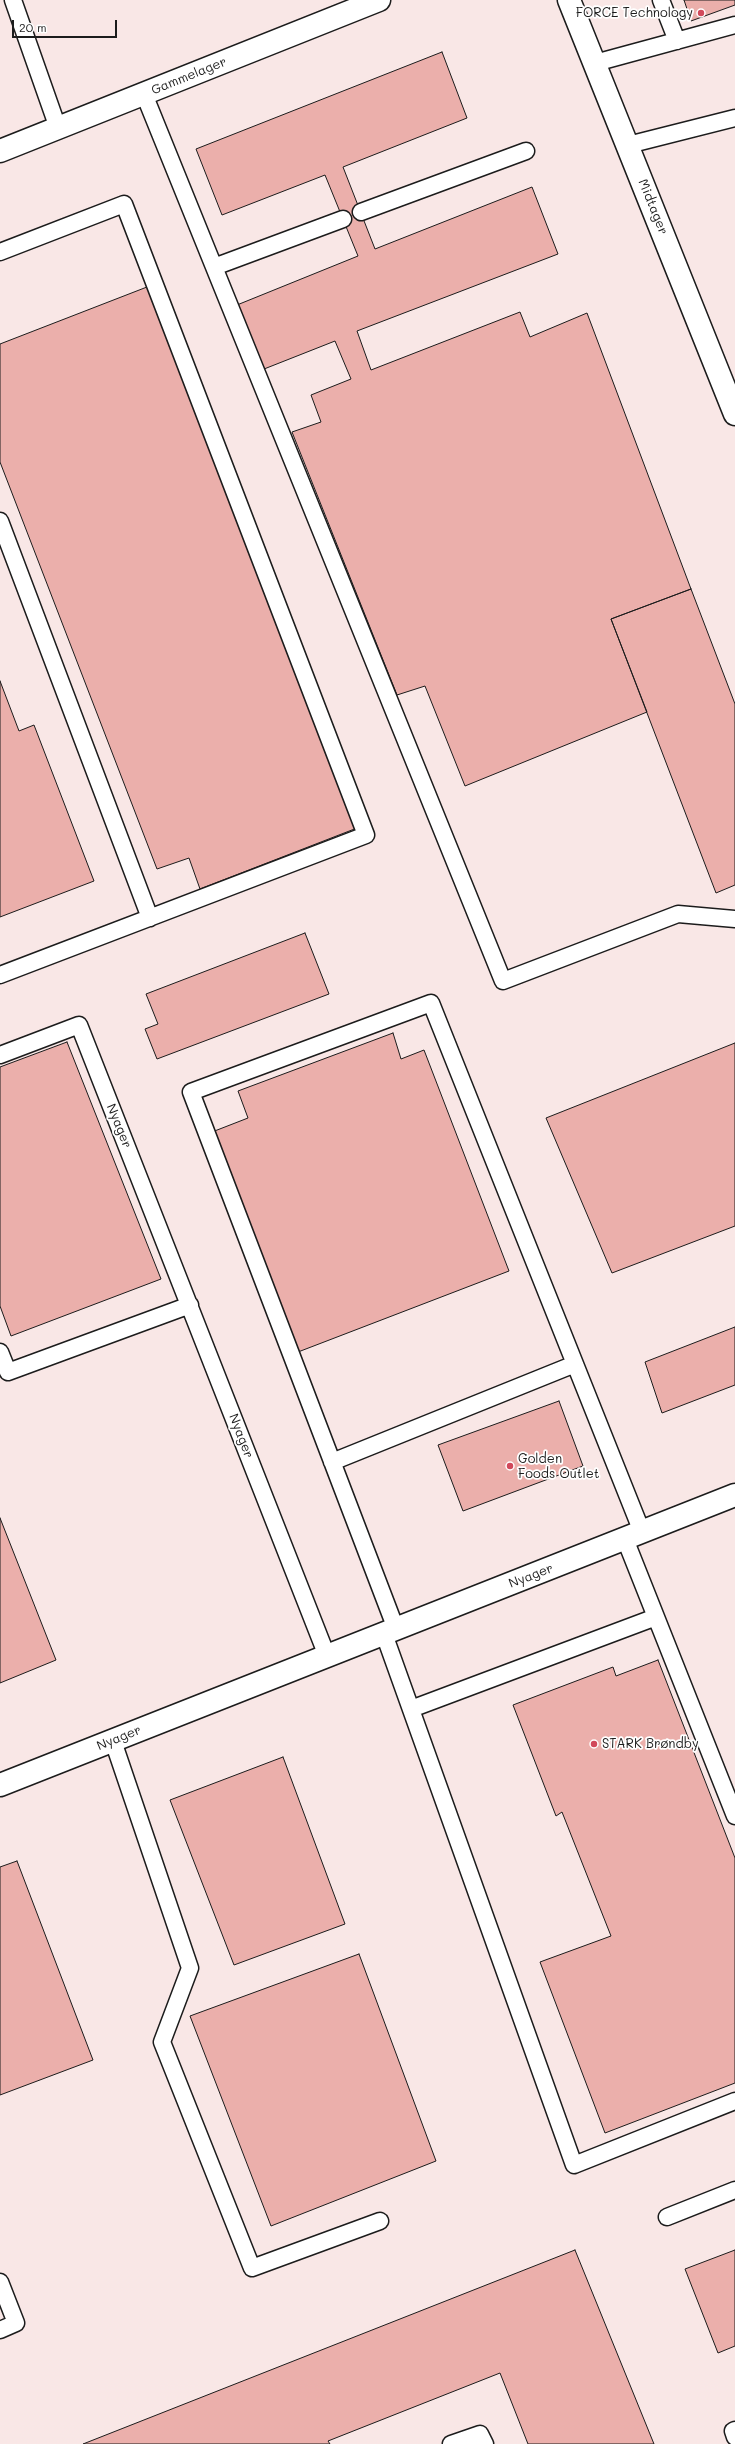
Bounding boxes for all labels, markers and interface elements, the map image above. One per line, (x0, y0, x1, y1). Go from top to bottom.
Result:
place label: FORCE Technology (576, 5, 693, 21)
marker: FORCE Technology (696, 8, 706, 18)
scale bar (14, 12, 119, 38)
text: 20 m (19, 19, 47, 35)
street label: Gammelager (149, 54, 229, 98)
street label: Midtager (635, 177, 671, 237)
street label: Nyager (103, 1101, 135, 1151)
street label: Nyager (225, 1411, 257, 1461)
place label: Golden Foods Outlet (518, 1451, 600, 1482)
marker: Golden Foods Outlet (505, 1461, 515, 1471)
street label: Nyager (506, 1560, 556, 1592)
street label: Nyager (94, 1722, 144, 1754)
place label: STARK Brøndby (602, 1736, 699, 1752)
marker: STARK Brøndby (589, 1739, 599, 1749)

